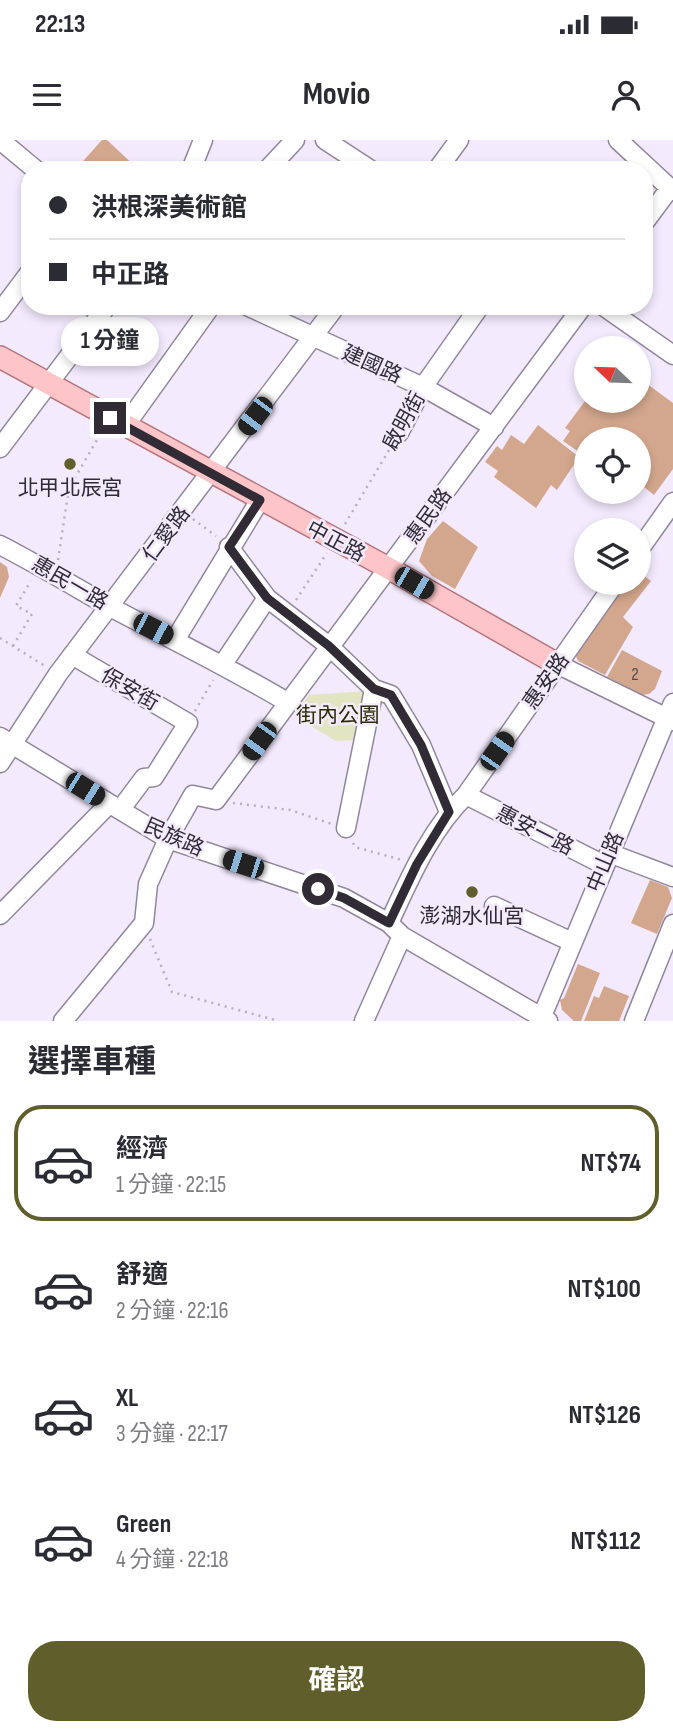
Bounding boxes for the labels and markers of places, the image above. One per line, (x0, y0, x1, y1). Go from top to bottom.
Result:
marker: 北甲北辰宮 (62, 456, 78, 472)
place label: 北甲北辰宮 (18, 476, 123, 501)
marker: 澎湖水仙宮 (464, 884, 480, 900)
place label: 澎湖水仙宮 (420, 904, 525, 929)

